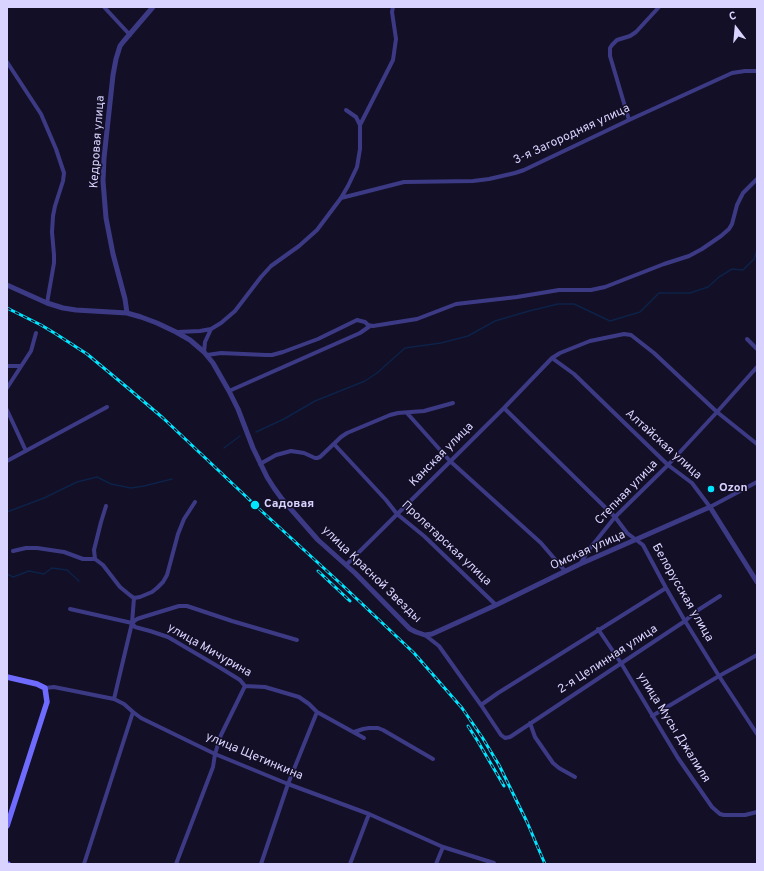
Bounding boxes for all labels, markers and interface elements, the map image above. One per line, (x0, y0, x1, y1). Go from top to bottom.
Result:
north arrow (716, 8, 756, 48)
text: С (727, 9, 738, 24)
street label: Кедровая улица (88, 95, 108, 189)
street label: 3-я Загородняя улица (512, 102, 632, 168)
street label: Алтайская улица (622, 407, 704, 483)
street label: Канская улица (407, 420, 477, 490)
street label: Степная улица (593, 458, 661, 528)
place label: Ozon (719, 482, 748, 496)
marker: Ozon (706, 484, 716, 494)
place label: Садовая (264, 498, 314, 512)
marker: Садовая (249, 499, 261, 511)
street label: Пролетарская улица (398, 499, 494, 589)
street label: улица Красной Звезды (318, 524, 424, 626)
street label: Омская улица (548, 528, 628, 574)
street label: Белорусская улица (648, 541, 716, 645)
street label: улица Мичурина (164, 621, 254, 681)
street label: 2-я Целинная улица (555, 622, 661, 698)
street label: улица Мусы Джалиля (633, 670, 713, 786)
street label: улица Щетинкина (203, 730, 305, 784)

